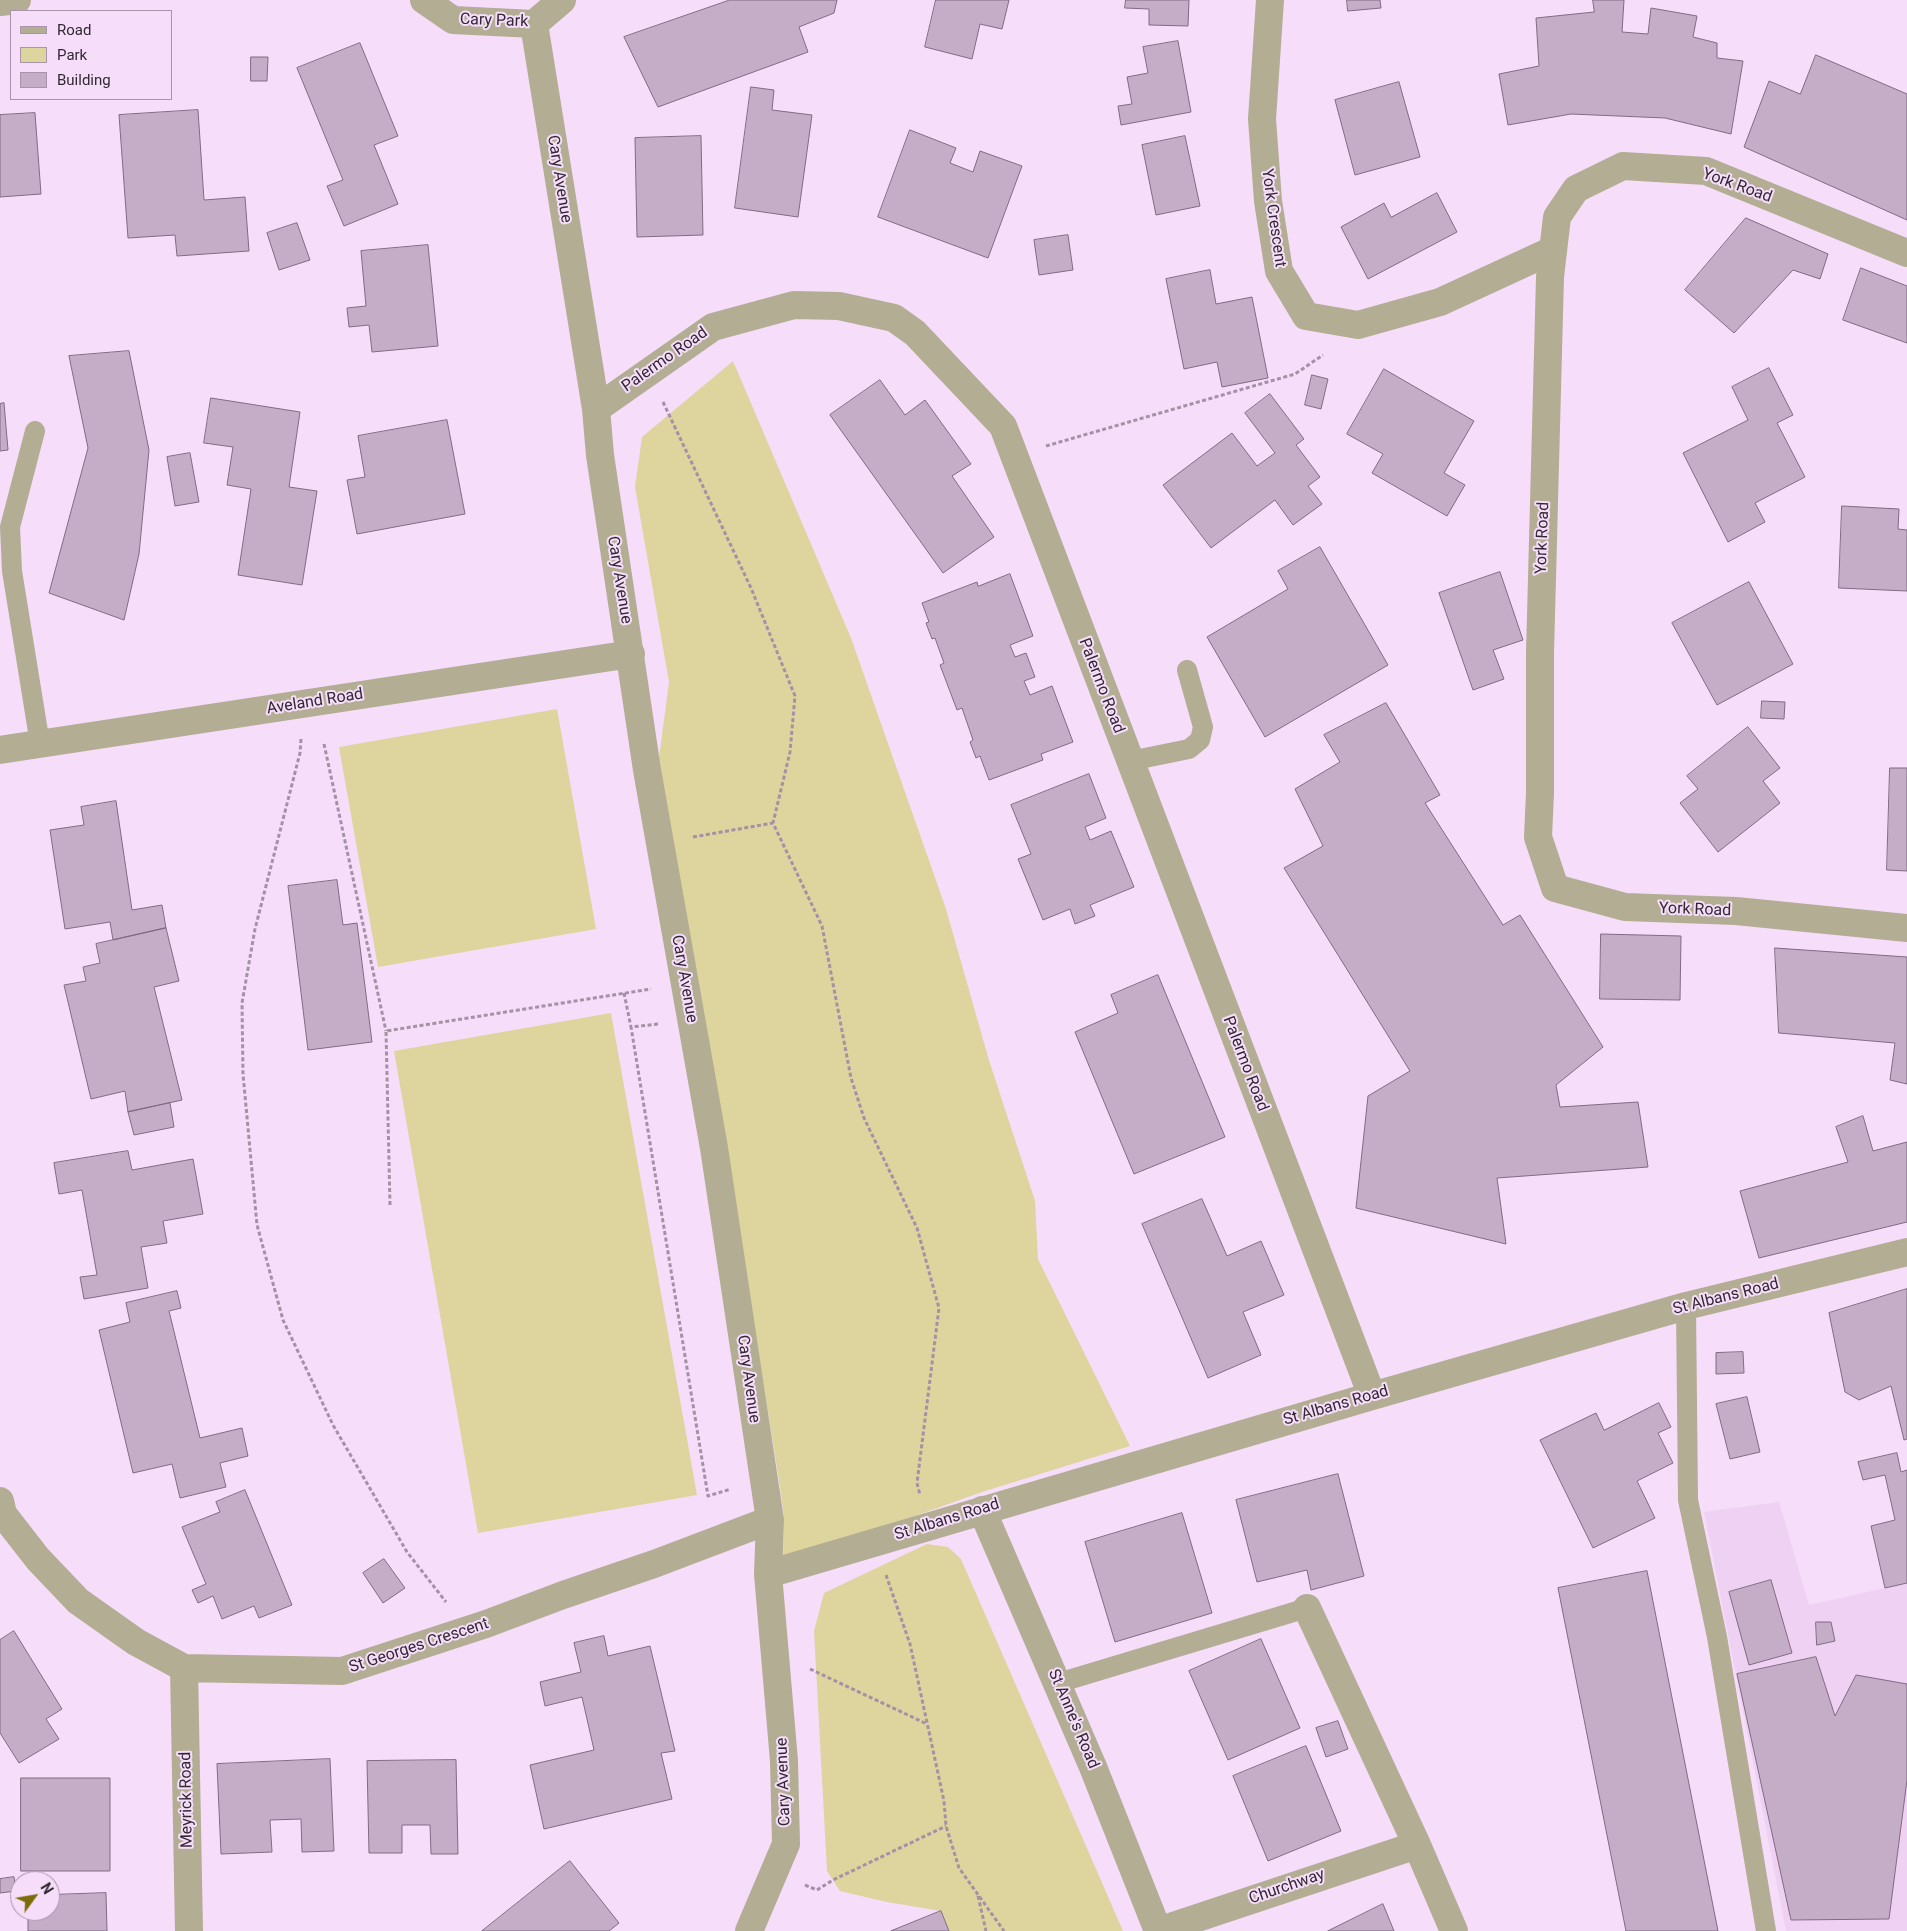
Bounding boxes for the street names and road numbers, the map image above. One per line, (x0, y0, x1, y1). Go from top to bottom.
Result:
street label: Cary Park (459, 10, 529, 32)
street label: Cary Avenue (543, 134, 575, 224)
street label: York Road (1700, 165, 1774, 207)
street label: York Crescent (1257, 168, 1289, 268)
street label: Palermo Road (618, 323, 712, 397)
street label: York Road (1532, 501, 1554, 575)
street label: Cary Avenue (603, 535, 635, 625)
street label: Palermo Road (1074, 636, 1128, 736)
street label: Aveland Road (265, 685, 365, 719)
street label: York Road (1658, 899, 1732, 921)
street label: Cary Avenue (667, 934, 701, 1024)
street label: Palermo Road (1218, 1014, 1272, 1114)
street label: St Albans Road (1671, 1275, 1781, 1319)
street label: Cary Avenue (732, 1334, 764, 1424)
street label: St Albans Road (1281, 1382, 1391, 1430)
street label: St Albans Road (892, 1495, 1002, 1545)
street label: St Georges Crescent (347, 1614, 491, 1678)
street label: St Anne's Road (1043, 1666, 1103, 1772)
street label: Cary Avenue (773, 1737, 795, 1827)
street label: Meyrick Road (177, 1752, 197, 1848)
street label: Churchway (1247, 1865, 1327, 1909)

